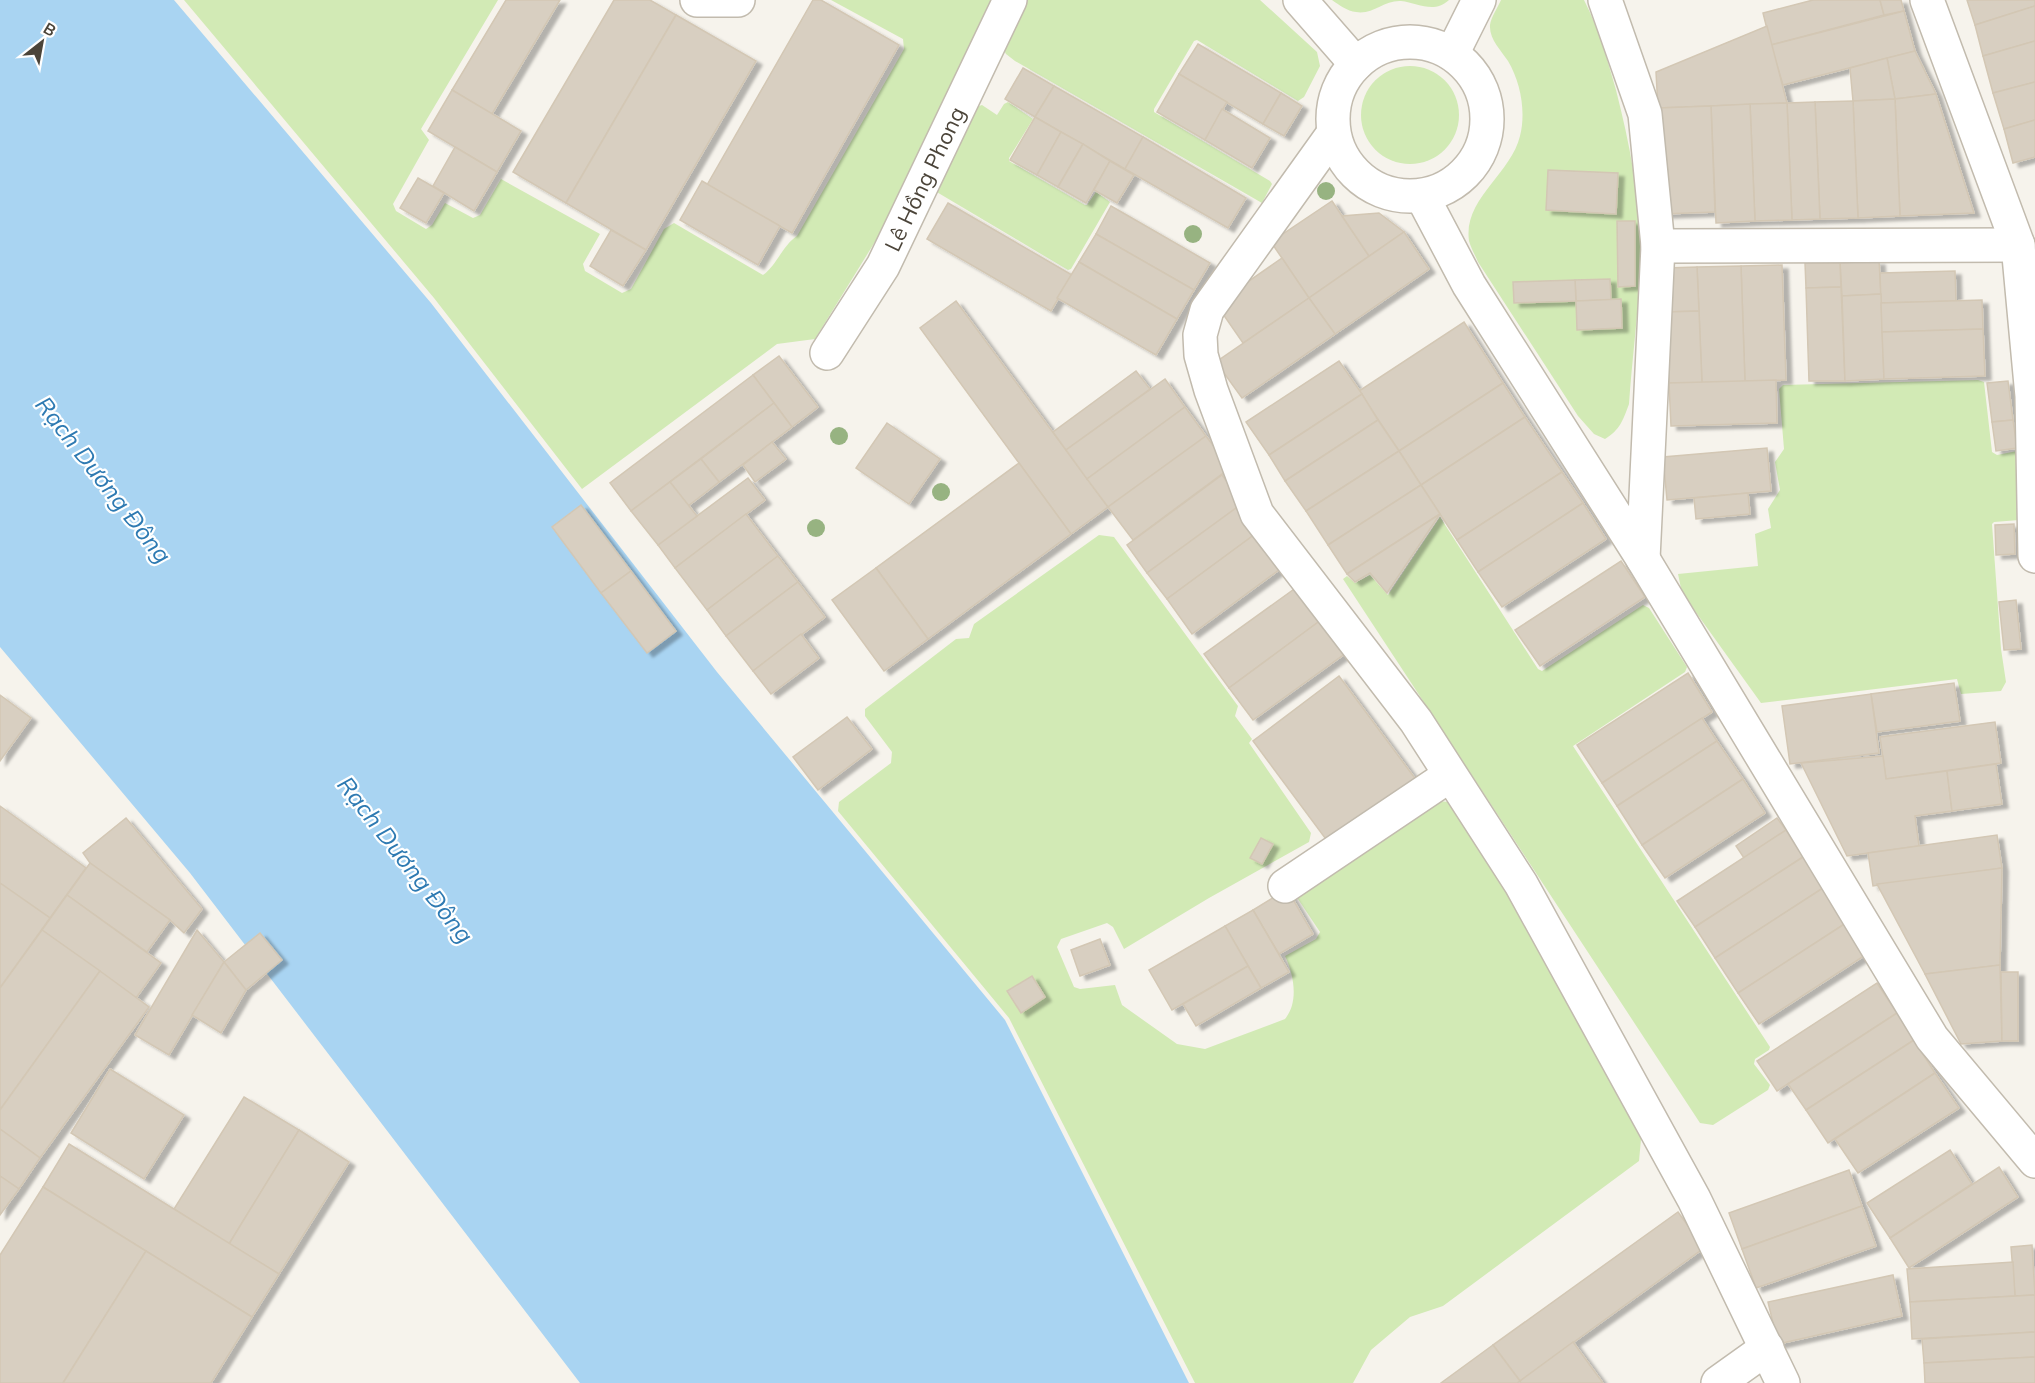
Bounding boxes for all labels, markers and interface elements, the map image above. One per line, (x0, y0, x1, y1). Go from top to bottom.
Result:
north arrow (12, 12, 72, 72)
text: B (40, 18, 60, 41)
street label: Lê Hồng Phong (878, 102, 971, 256)
water label: Rạch Dương Đông (29, 390, 178, 569)
water label: Rạch Dương Đông (331, 770, 480, 949)

